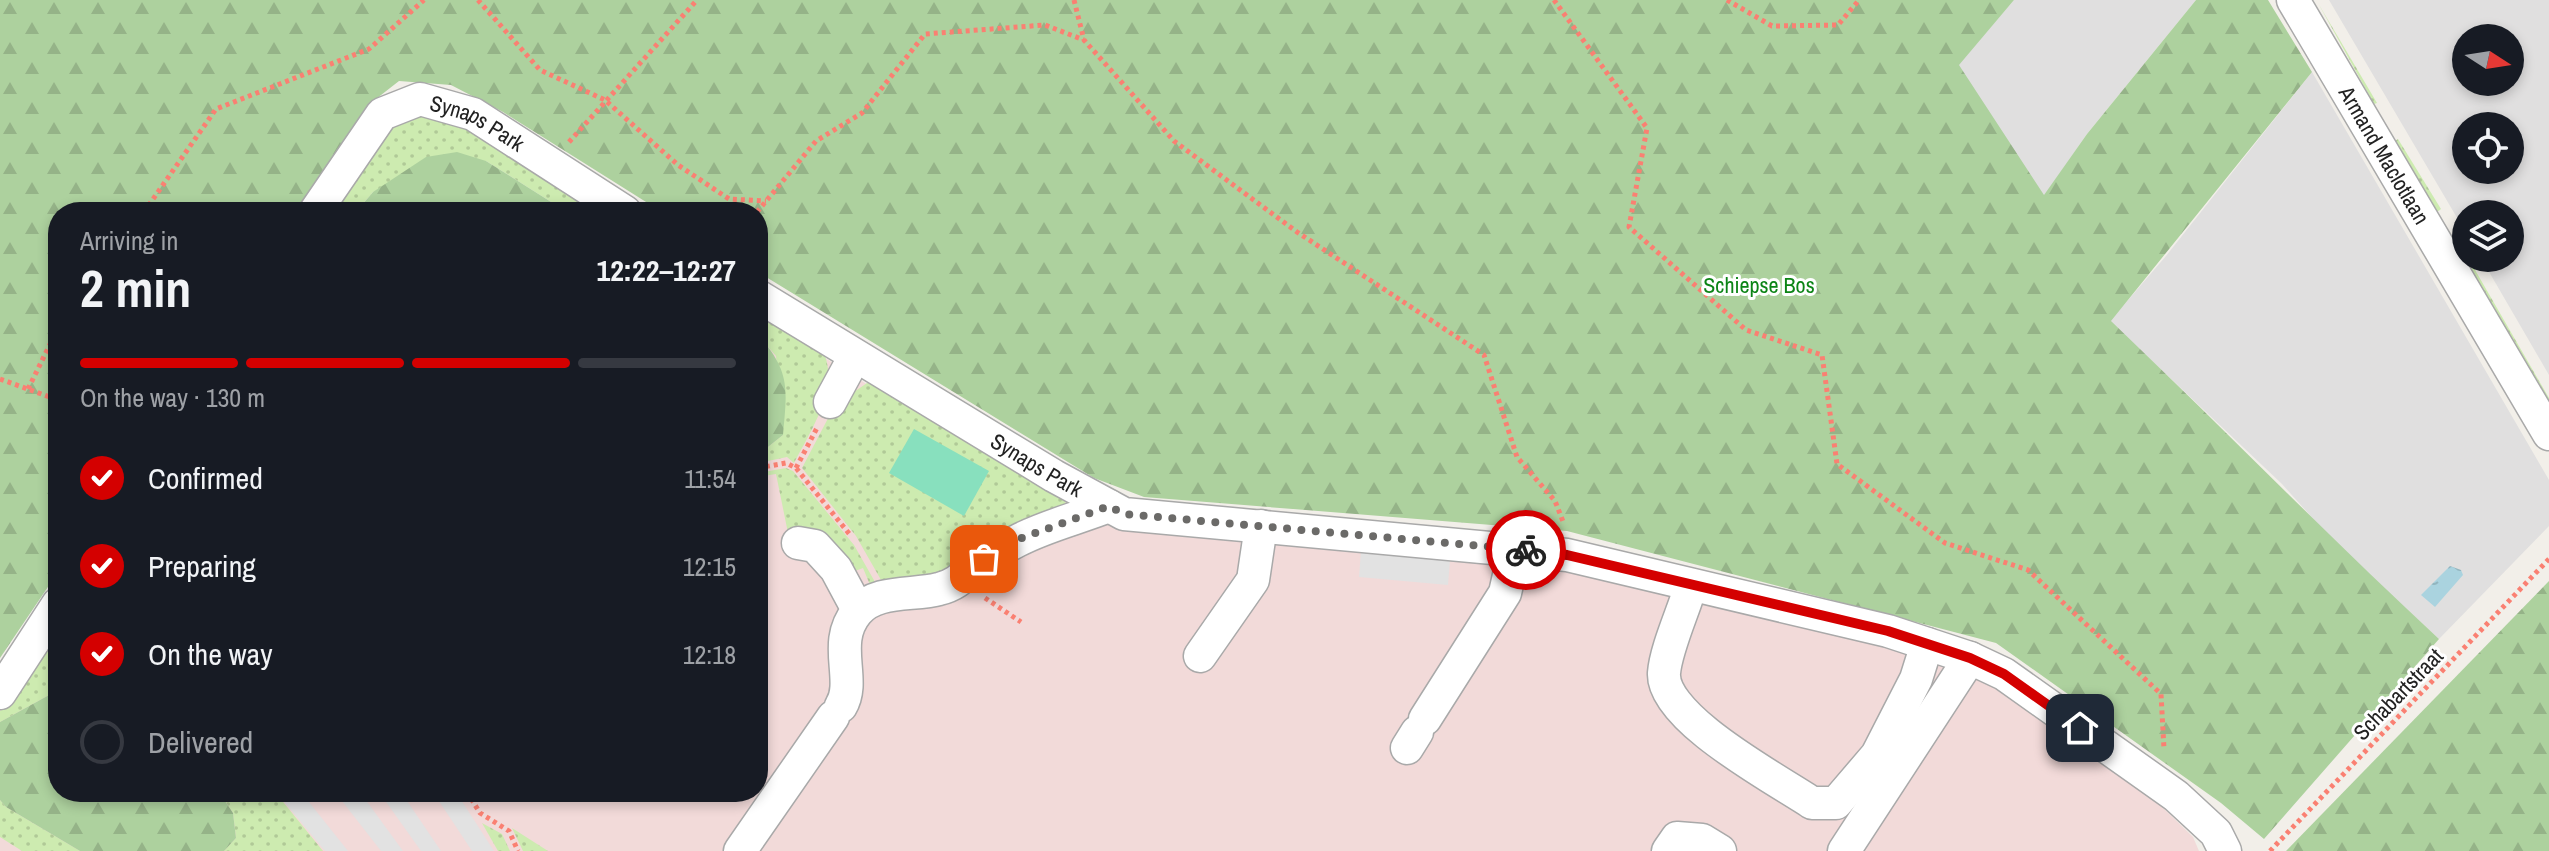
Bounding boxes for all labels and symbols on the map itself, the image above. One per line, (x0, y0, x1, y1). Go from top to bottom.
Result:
north arrow (2452, 24, 2524, 96)
street label: Armand Maclotlaan (2331, 80, 2437, 230)
street label: Synaps Park (427, 88, 531, 159)
park label: Schiepse Bos (1703, 270, 1815, 300)
street label: Synaps Park (985, 426, 1089, 504)
courier (1486, 510, 1566, 590)
pin (950, 525, 1018, 593)
street label: Schabartstraat (2346, 641, 2450, 747)
pin (2046, 694, 2114, 762)

